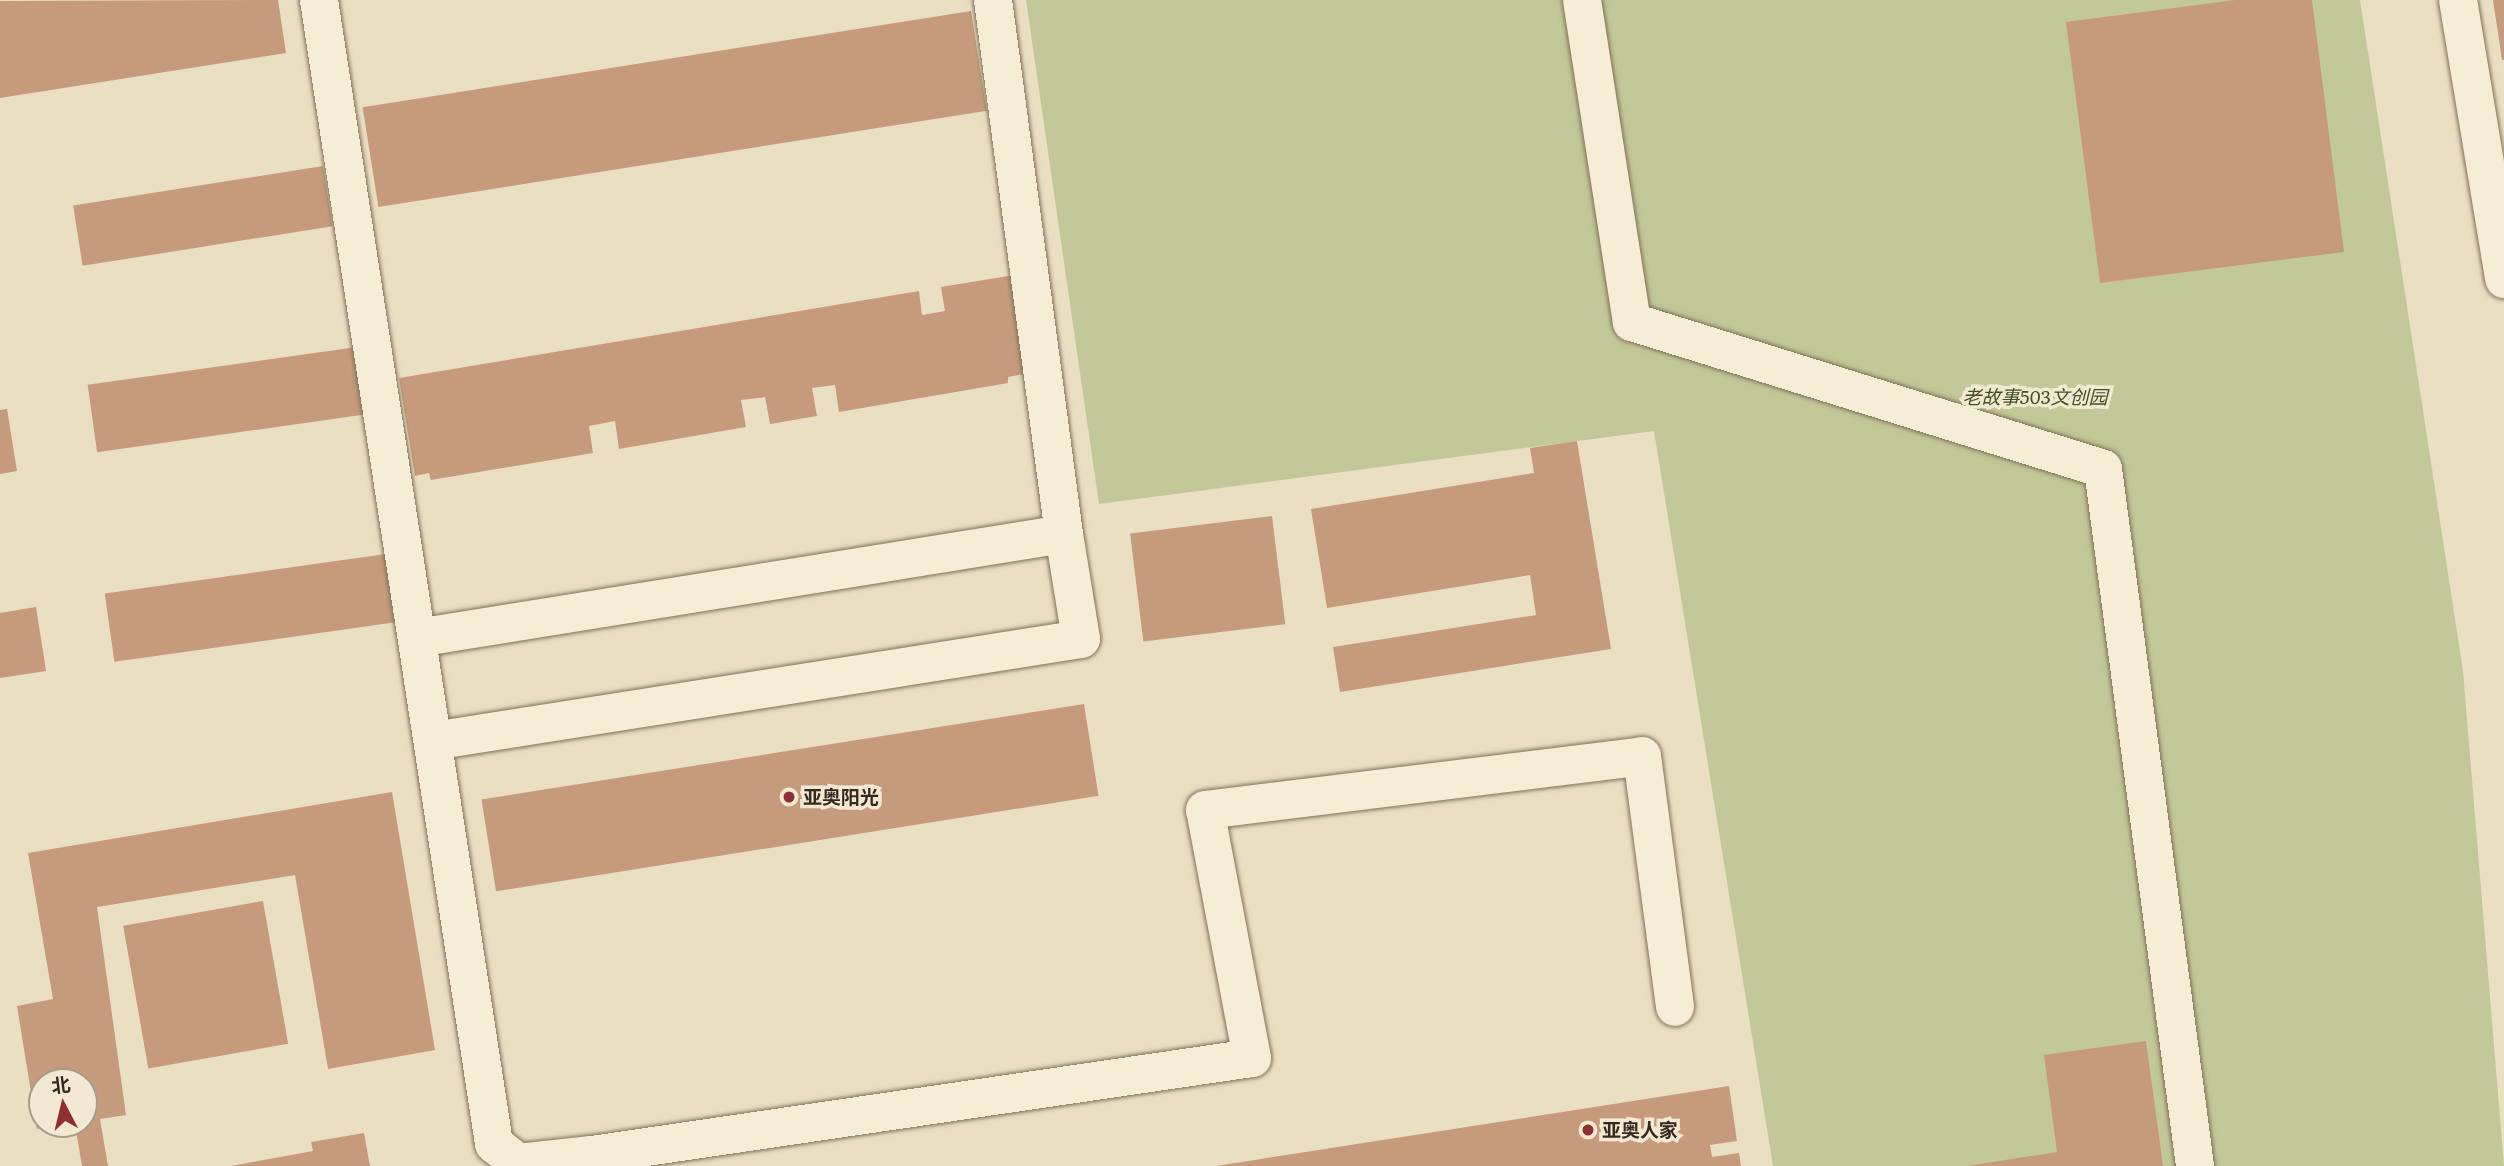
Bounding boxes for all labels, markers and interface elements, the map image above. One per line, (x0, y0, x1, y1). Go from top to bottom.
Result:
park label: 老故事503文创园 (1963, 386, 2107, 408)
place label: 亚奥阳光 (803, 786, 879, 808)
marker: 亚奥阳光 (781, 789, 797, 805)
north arrow (28, 1068, 98, 1138)
text: 北 (50, 1069, 72, 1099)
place label: 亚奥人家 (1602, 1119, 1678, 1141)
marker: 亚奥人家 (1580, 1122, 1596, 1138)

